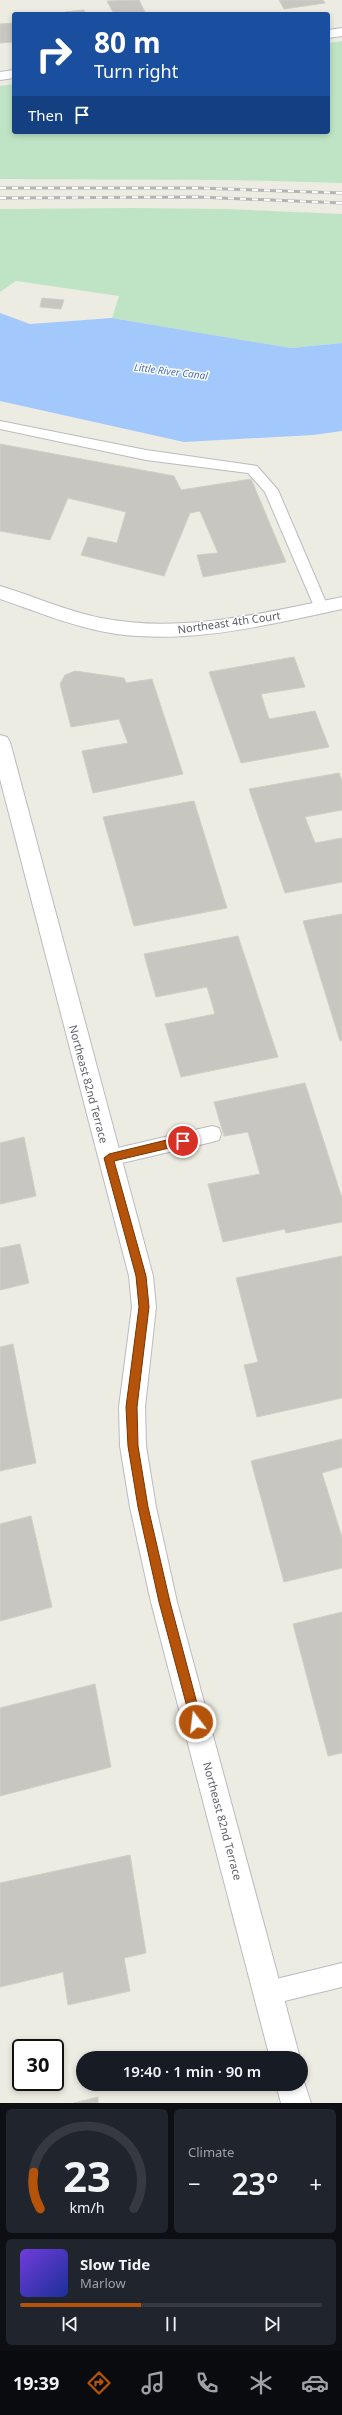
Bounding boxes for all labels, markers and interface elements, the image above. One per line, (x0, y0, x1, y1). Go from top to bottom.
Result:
text: 80 m (94, 23, 161, 61)
icon: right (28, 28, 80, 80)
text: Turn right (94, 59, 178, 83)
icon: arrive (71, 104, 93, 126)
text: Then (28, 105, 63, 125)
water label: Little River Canal (133, 360, 209, 383)
street label: Northeast 4th Court (177, 607, 281, 637)
street label: Northeast 82nd Terrace (66, 1023, 112, 1145)
pin (166, 1124, 200, 1158)
icon: arrive (172, 1130, 194, 1152)
position arrow (175, 1701, 217, 1743)
street label: Northeast 82nd Terrace (200, 1760, 246, 1882)
speed limit sign: 30 (12, 2039, 64, 2091)
text: 19:40 · 1 min · 90 m (123, 2061, 261, 2081)
text: Climate (188, 2143, 234, 2161)
text: 23 (63, 2148, 111, 2204)
text: 23° (231, 2163, 279, 2204)
text: − (188, 2168, 201, 2198)
text: + (309, 2168, 322, 2198)
text: km/h (69, 2198, 105, 2217)
text: Slow Tide (80, 2254, 150, 2274)
text: Marlow (80, 2274, 126, 2292)
icon: previous (59, 2313, 81, 2335)
icon: pause (160, 2313, 182, 2335)
icon: next (261, 2313, 283, 2335)
icon: directions (85, 2369, 113, 2397)
icon: music (139, 2369, 167, 2397)
icon: phone (193, 2369, 221, 2397)
icon: climate (247, 2369, 275, 2397)
icon: car (301, 2369, 329, 2397)
text: 19:39 (13, 2371, 59, 2395)

